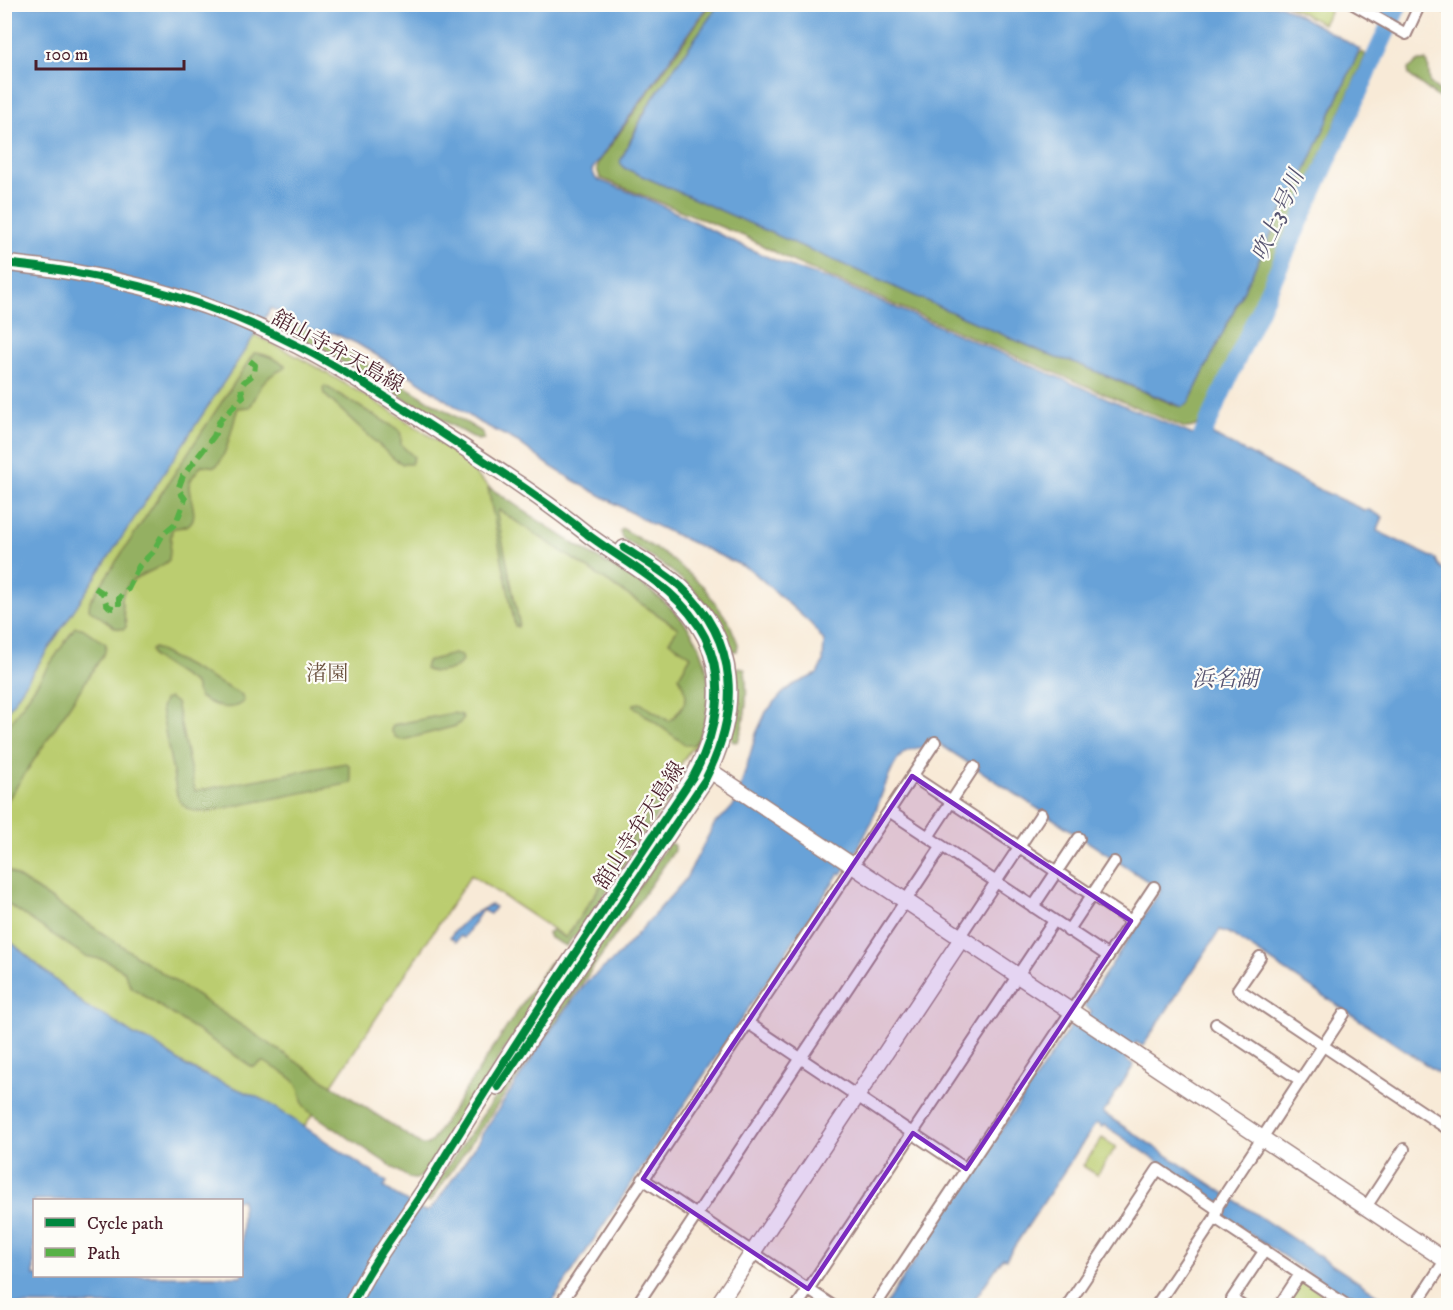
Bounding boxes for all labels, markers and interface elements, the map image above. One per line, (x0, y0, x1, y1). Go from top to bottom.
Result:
scale bar (36, 33, 184, 71)
text: 100 m (45, 44, 88, 66)
water label: 吹上3号川 (1246, 164, 1311, 265)
street label: 舘山寺弁天島線 (267, 305, 408, 399)
park label: 渚園 (306, 661, 348, 687)
water label: 浜名湖 (1192, 666, 1262, 693)
street label: 舘山寺弁天島線 (589, 757, 691, 894)
legend (33, 1199, 243, 1277)
text: Cycle path (87, 1213, 164, 1235)
text: Path (87, 1243, 121, 1265)

